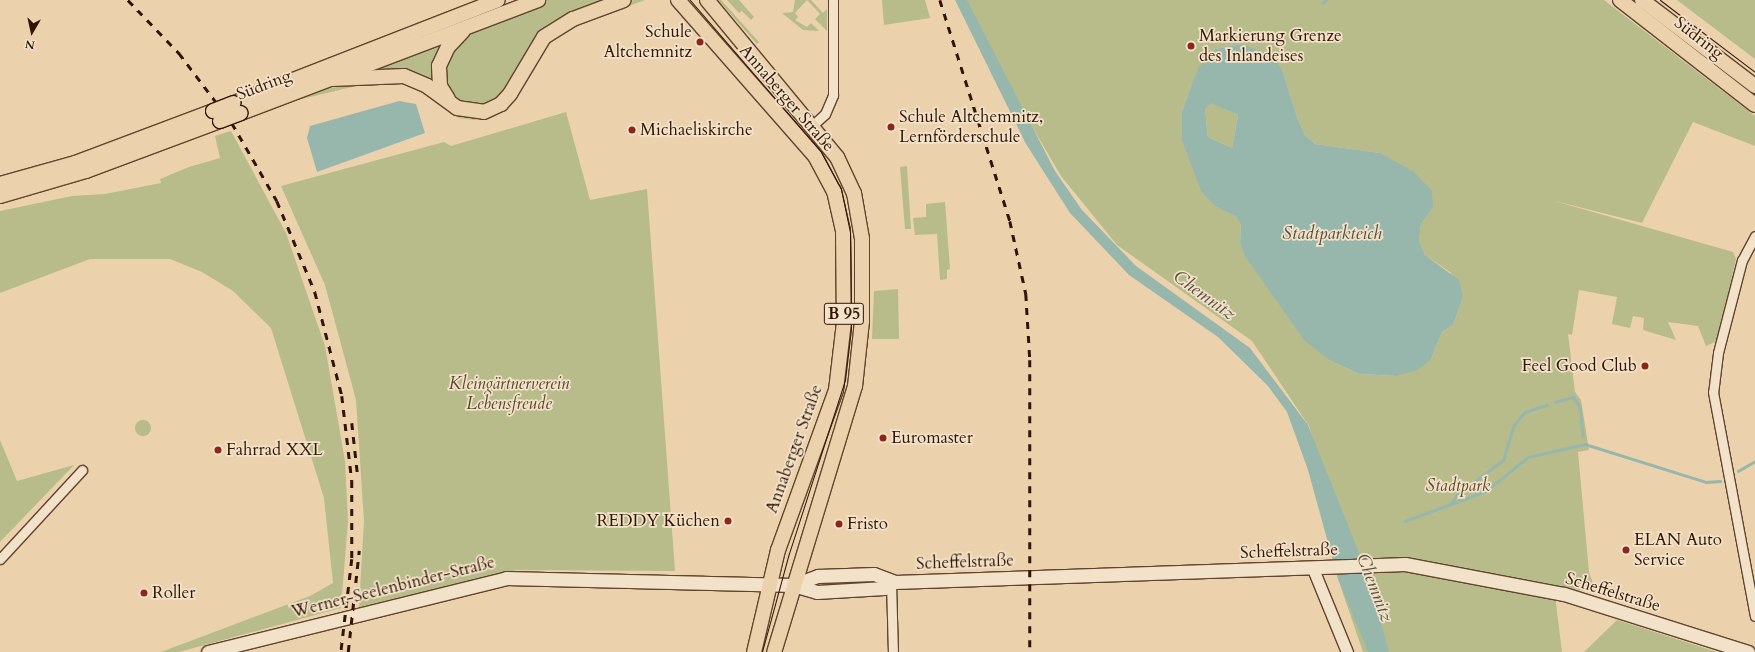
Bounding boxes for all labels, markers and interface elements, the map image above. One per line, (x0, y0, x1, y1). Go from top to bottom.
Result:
north arrow (12, 12, 52, 52)
street label: Südring (1670, 12, 1728, 64)
place label: Schule Altchemnitz (604, 22, 692, 62)
place label: Markierung Grenze des Inlandeises (1199, 26, 1342, 66)
text: N (24, 36, 36, 53)
marker: Schule Altchemnitz (695, 37, 705, 47)
street label: Annaberger Straße (735, 40, 839, 156)
marker: Markierung Grenze des Inlandeises (1186, 41, 1196, 51)
street label: Südring (234, 65, 294, 105)
place label: Schule Altchemnitz, Lernförderschule (899, 107, 1043, 147)
place label: Michaeliskirche (640, 120, 753, 140)
marker: Schule Altchemnitz, Lernförderschule (886, 122, 896, 132)
marker: Michaeliskirche (627, 125, 637, 135)
water label: Stadtparkteich (1282, 223, 1382, 245)
water label: Chemnitz (1169, 266, 1239, 326)
road number: B 95 (823, 300, 865, 328)
place label: Feel Good Club (1522, 356, 1637, 376)
marker: Feel Good Club (1640, 361, 1650, 371)
park label: Kleingärtnerverein Lebensfreude (449, 374, 569, 414)
street label: Annaberger Straße (761, 382, 827, 516)
place label: Euromaster (891, 428, 973, 448)
marker: Euromaster (878, 433, 888, 443)
place label: Fahrrad XXL (226, 440, 323, 460)
marker: Fahrrad XXL (213, 445, 223, 455)
park label: Stadtpark (1426, 476, 1490, 496)
place label: REDDY Küchen (596, 511, 720, 531)
place label: Fristo (847, 514, 888, 534)
marker: REDDY Küchen (723, 516, 733, 526)
marker: Fristo (834, 519, 844, 529)
place label: ELAN Auto Service (1634, 530, 1722, 570)
street label: Scheffelstraße (1240, 539, 1338, 563)
marker: ELAN Auto Service (1621, 545, 1631, 555)
street label: Scheffelstraße (916, 550, 1014, 574)
water label: Chemnitz (1351, 551, 1397, 625)
street label: Werner-Seelenbinder-Straße (289, 552, 497, 622)
street label: Scheffelstraße (1563, 568, 1663, 616)
place label: Roller (152, 583, 196, 603)
marker: Roller (139, 588, 149, 598)

